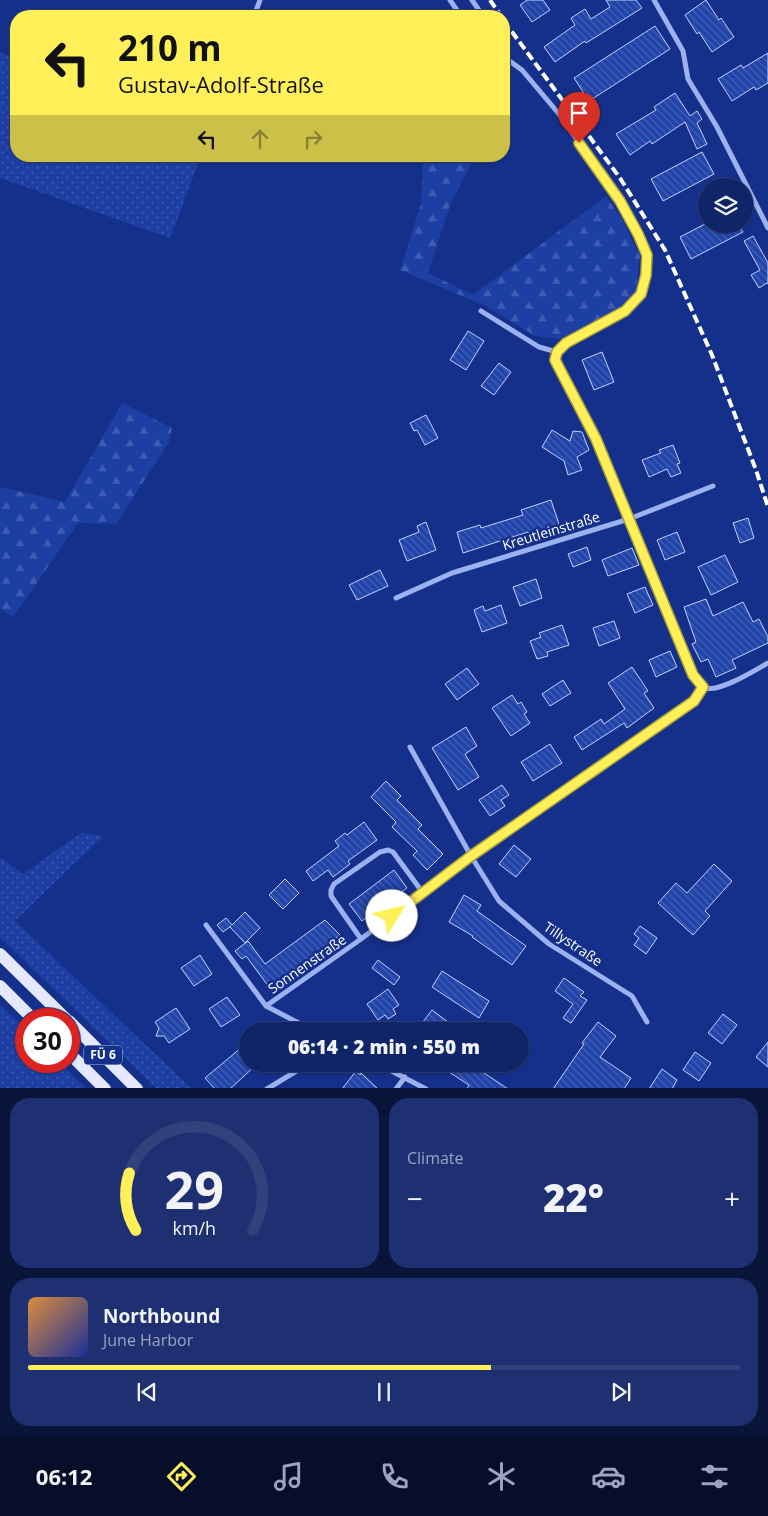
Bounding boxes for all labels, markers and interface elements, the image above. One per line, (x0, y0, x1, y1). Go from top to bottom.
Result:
text: 210 m (118, 24, 222, 71)
icon: left (35, 30, 100, 95)
text: Gustav-Adolf-Straße (118, 69, 324, 99)
pin (558, 92, 600, 143)
icon: arrive (565, 99, 593, 127)
icon: left (193, 125, 221, 153)
icon: ahead (246, 125, 274, 153)
icon: right (299, 125, 327, 153)
map controls (698, 178, 753, 233)
button: layers (698, 178, 753, 233)
street label: Kreutleinstraße (500, 507, 602, 554)
position arrow (365, 889, 417, 941)
street label: Tillystraße (540, 917, 607, 970)
street label: Sonnenstraße (264, 930, 350, 998)
speed limit sign: 30 (15, 1008, 80, 1073)
text: 06:14 · 2 min · 550 m (288, 1034, 480, 1060)
road number: FÜ 6 (84, 1046, 122, 1064)
text: Climate (407, 1147, 464, 1169)
text: 29 (165, 1153, 224, 1224)
text: 22° (543, 1171, 604, 1223)
text: − (407, 1179, 423, 1217)
text: + (724, 1179, 740, 1217)
text: km/h (173, 1216, 216, 1240)
text: Northbound (103, 1303, 220, 1329)
text: June Harbor (103, 1329, 193, 1351)
icon: previous (133, 1378, 161, 1406)
icon: pause (370, 1378, 398, 1406)
icon: next (607, 1378, 635, 1406)
icon: directions (164, 1459, 199, 1494)
icon: music (271, 1459, 306, 1494)
icon: phone (377, 1459, 412, 1494)
icon: climate (484, 1459, 519, 1494)
icon: car (591, 1459, 626, 1494)
icon: filters (697, 1459, 732, 1494)
text: 06:12 (36, 1461, 92, 1491)

